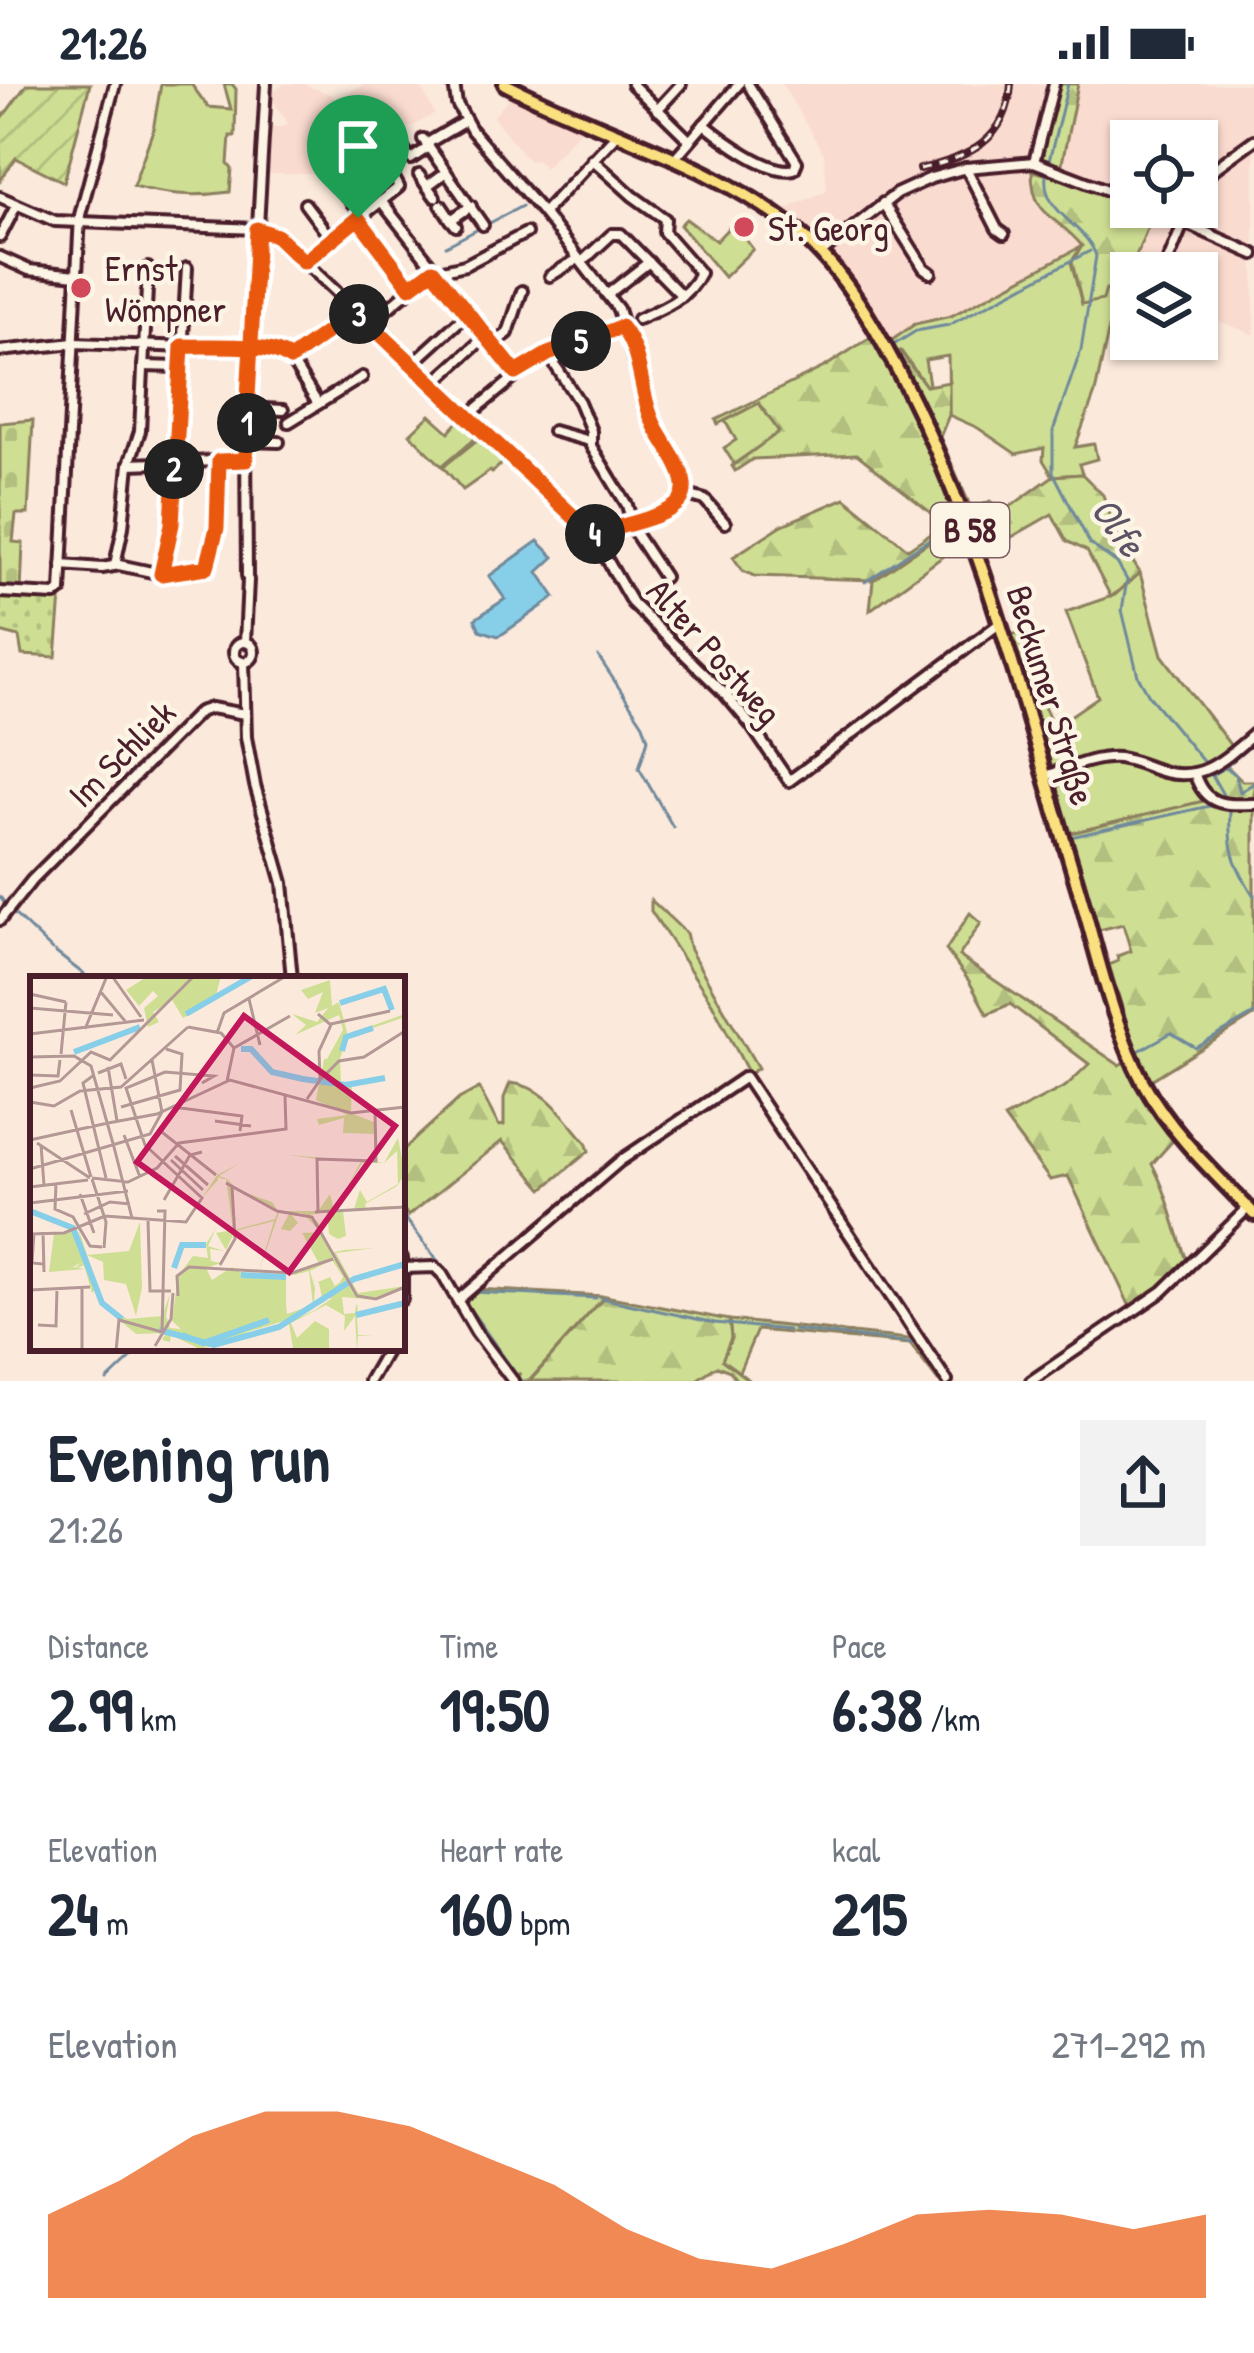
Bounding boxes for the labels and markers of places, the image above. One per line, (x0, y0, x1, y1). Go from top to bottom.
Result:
pin (307, 95, 409, 218)
place label: St. Georg (768, 203, 889, 252)
marker: St. Georg (731, 214, 757, 240)
place label: Ernst Wömpner (105, 243, 226, 333)
marker: Ernst Wömpner (68, 275, 94, 301)
pin: 3 (329, 284, 389, 344)
pin: 5 (551, 311, 611, 371)
pin: 1 (217, 393, 277, 453)
pin: 2 (144, 439, 204, 499)
pin: 4 (565, 504, 625, 564)

